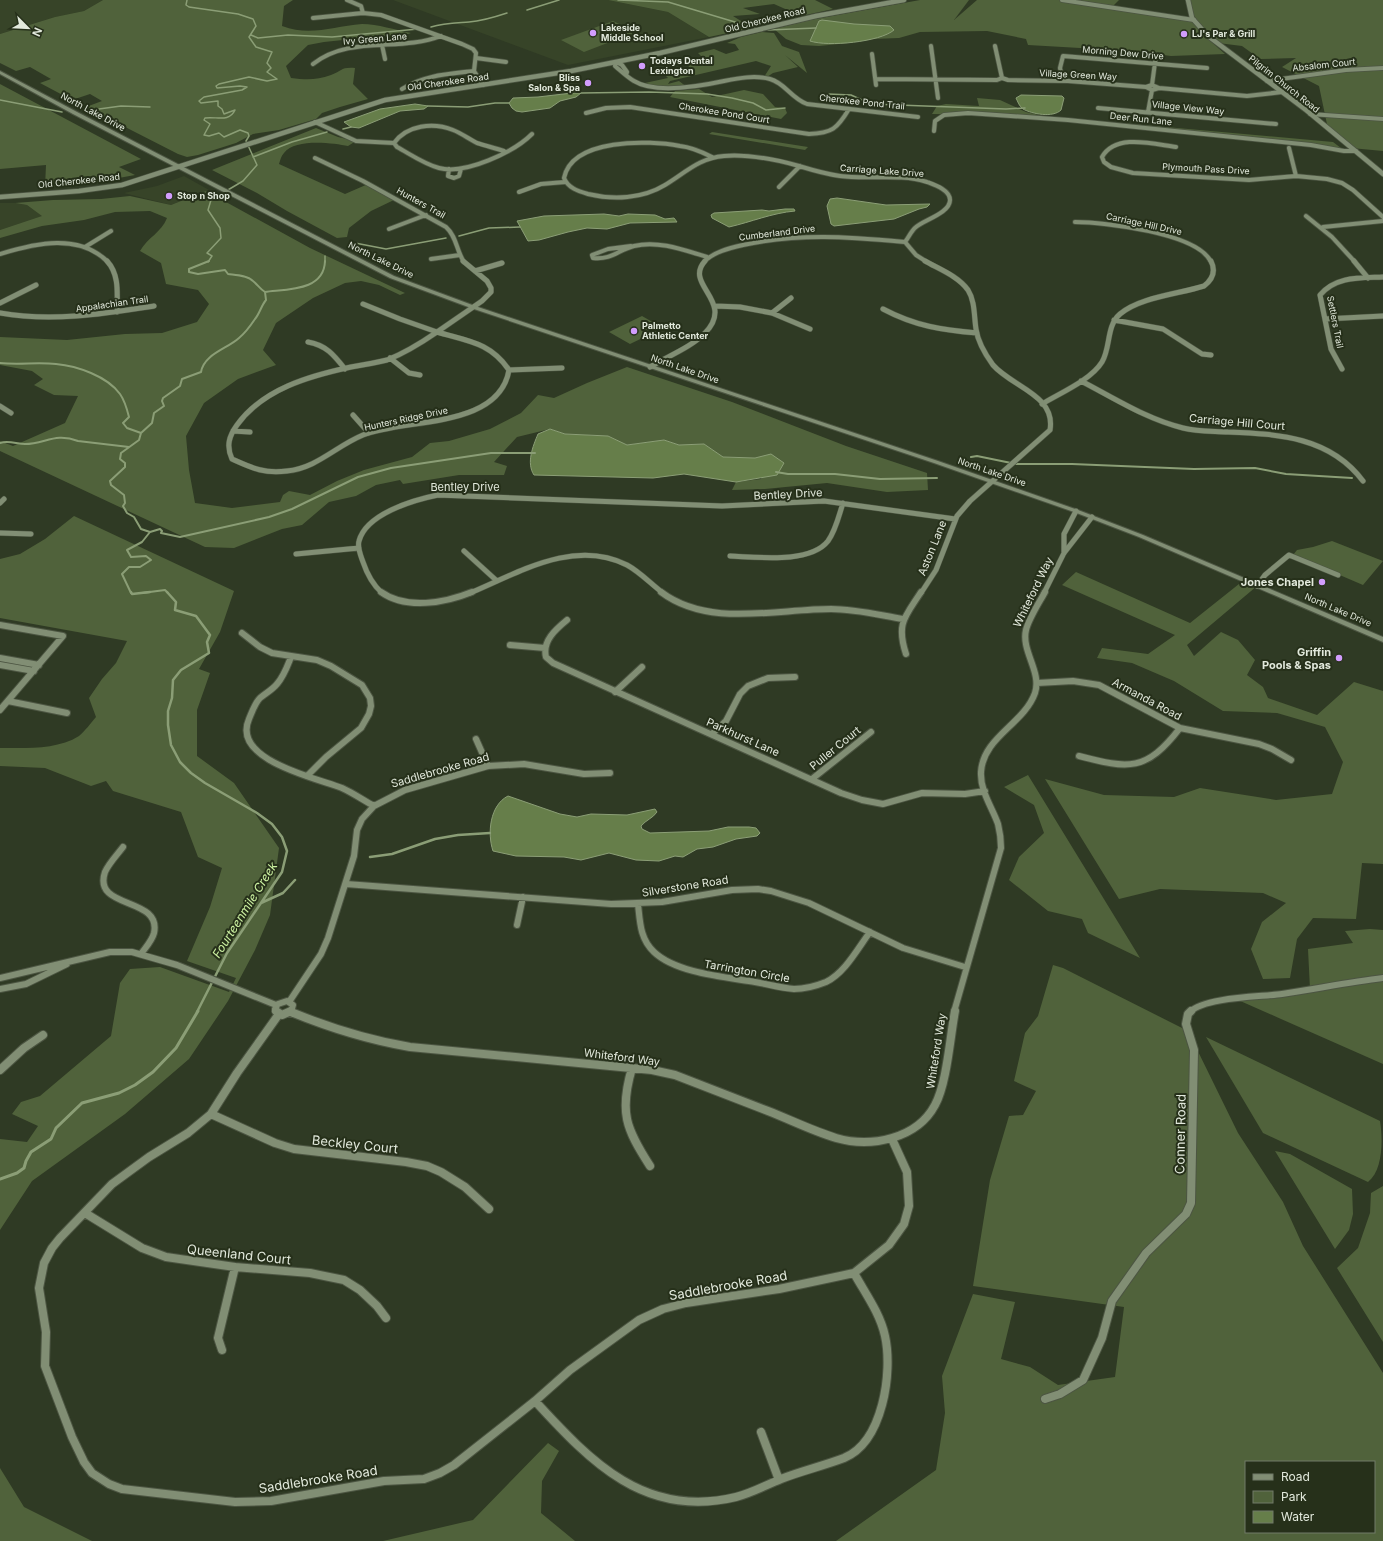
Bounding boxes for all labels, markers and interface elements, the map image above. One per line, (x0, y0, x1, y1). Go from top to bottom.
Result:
street label: Old Cherokee Road (724, 4, 806, 35)
north arrow (8, 8, 48, 48)
place label: Lakeside Middle School (601, 22, 663, 43)
text: N (29, 25, 45, 39)
marker: Lakeside Middle School (588, 28, 598, 38)
place label: LJ's Par & Grill (1192, 28, 1255, 39)
marker: LJ's Par & Grill (1179, 29, 1189, 39)
street label: Ivy Green Lane (343, 30, 407, 47)
street label: Morning Dew Drive (1082, 43, 1164, 62)
street label: Pilgrim Church Road (1247, 53, 1322, 115)
place label: Todays Dental Lexington (650, 55, 713, 76)
street label: Absalom Court (1292, 56, 1356, 73)
marker: Todays Dental Lexington (637, 61, 647, 71)
street label: Village Green Way (1039, 67, 1117, 82)
street label: Old Cherokee Road (406, 70, 489, 93)
place label: Bliss Salon & Spa (528, 72, 580, 93)
marker: Bliss Salon & Spa (583, 78, 593, 88)
street label: North Lake Drive (59, 90, 127, 133)
street label: Cherokee Pond Trail (819, 92, 905, 111)
street label: Village View Way (1151, 98, 1225, 117)
street label: Cherokee Pond Court (678, 100, 770, 125)
street label: Deer Run Lane (1109, 110, 1173, 127)
street label: Plymouth Pass Drive (1162, 161, 1250, 176)
street label: Carriage Lake Drive (840, 162, 924, 179)
street label: Old Cherokee Road (37, 171, 120, 190)
street label: Hunters Trail (395, 185, 448, 221)
place label: Stop n Shop (177, 190, 230, 201)
marker: Stop n Shop (164, 191, 174, 201)
street label: Carriage Hill Drive (1105, 210, 1183, 237)
street label: Cumberland Drive (738, 222, 816, 243)
street label: North Lake Drive (347, 239, 416, 280)
street label: Appalachian Trail (75, 293, 149, 314)
street label: Settlers Trail (1325, 295, 1346, 349)
place label: Palmetto Athletic Center (642, 320, 709, 341)
marker: Palmetto Athletic Center (629, 326, 639, 336)
street label: North Lake Drive (650, 352, 721, 385)
street label: Hunters Ridge Drive (363, 404, 449, 433)
street label: Carriage Hill Court (1188, 411, 1286, 433)
street label: North Lake Drive (957, 455, 1028, 488)
street label: Bentley Drive (430, 480, 500, 494)
street label: Bentley Drive (753, 485, 823, 503)
street label: Aston Lane (915, 518, 949, 578)
street label: Whiteford Way (1010, 555, 1056, 629)
place label: Jones Chapel (1241, 575, 1314, 589)
marker: Jones Chapel (1317, 577, 1327, 587)
street label: North Lake Drive (1303, 591, 1373, 629)
place label: Griffin Pools & Spas (1262, 645, 1331, 672)
marker: Griffin Pools & Spas (1334, 653, 1344, 663)
street label: Armanda Road (1110, 675, 1184, 723)
street label: Parkhurst Lane (704, 715, 782, 759)
street label: Puller Court (807, 723, 864, 773)
street label: Saddlebrooke Road (389, 749, 491, 791)
water label: Fourteenmile Creek (209, 859, 280, 961)
street label: Silverstone Road (641, 872, 729, 900)
street label: Tarrington Circle (703, 957, 791, 985)
street label: Whiteford Way (923, 1012, 949, 1090)
street label: Whiteford Way (583, 1045, 661, 1069)
street label: Conner Road (1171, 1094, 1189, 1174)
street label: Beckley Court (311, 1132, 399, 1156)
street label: Queenland Court (186, 1241, 292, 1267)
street label: Saddlebrooke Road (668, 1267, 788, 1303)
legend (1245, 1461, 1375, 1533)
street label: Saddlebrooke Road (258, 1462, 378, 1496)
text: Road (1281, 1469, 1310, 1484)
text: Park (1281, 1489, 1307, 1504)
text: Water (1281, 1509, 1315, 1524)

